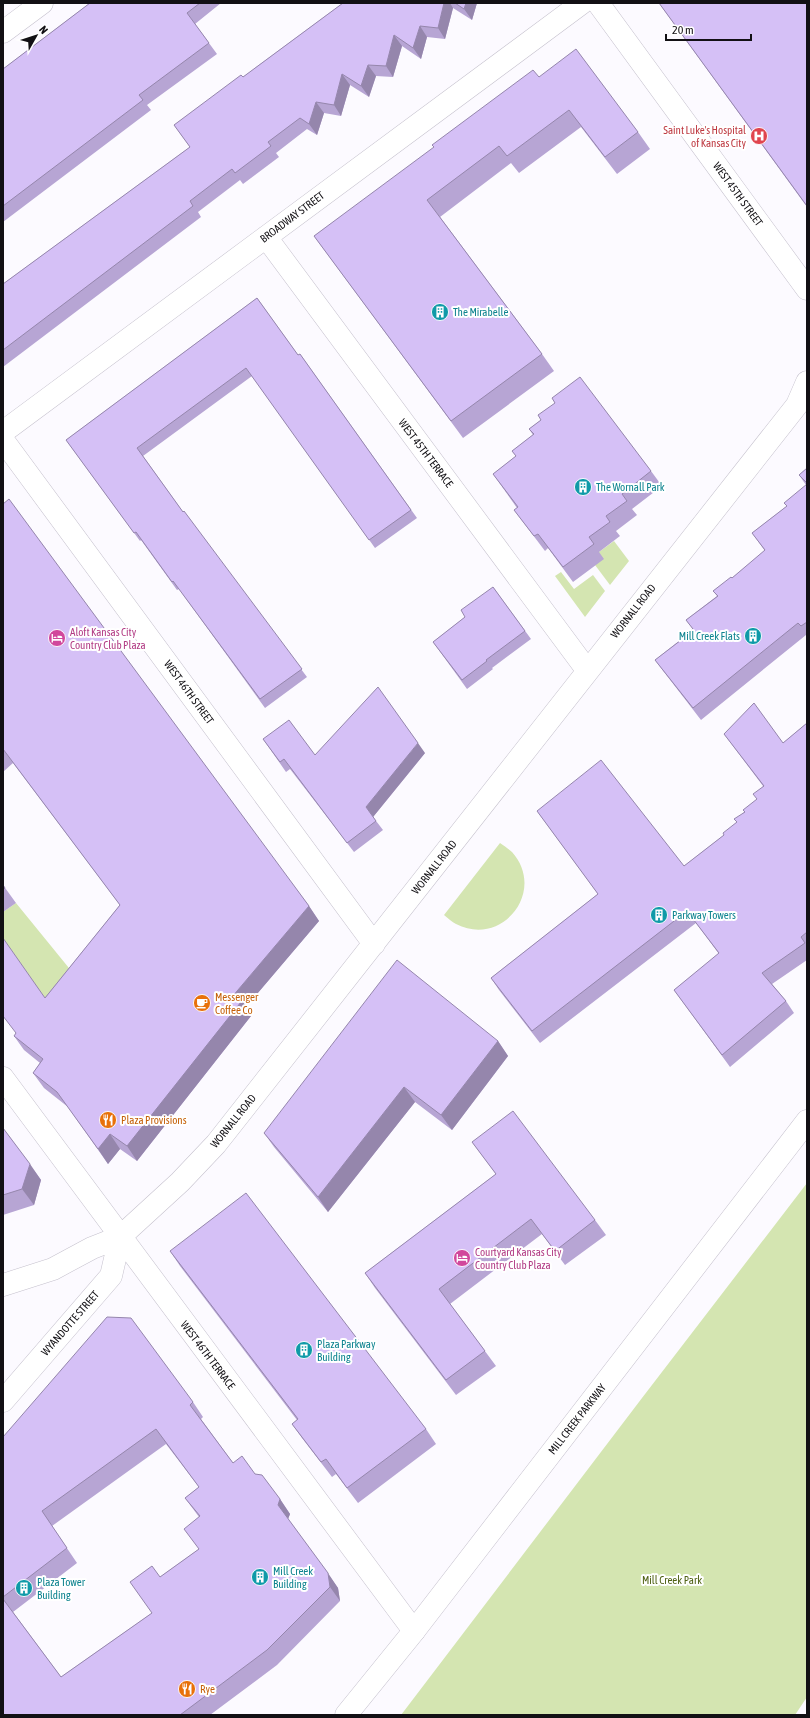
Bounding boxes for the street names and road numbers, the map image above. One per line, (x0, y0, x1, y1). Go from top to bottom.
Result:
street label: WEST 45TH STREET (711, 160, 765, 228)
street label: BROADWAY STREET (258, 189, 326, 245)
street label: WEST 45TH TERRACE (396, 417, 456, 490)
street label: WORNALL ROAD (608, 582, 658, 640)
street label: WEST 46TH STREET (162, 658, 216, 726)
street label: WORNALL ROAD (409, 838, 459, 896)
street label: WORNALL ROAD (208, 1092, 258, 1150)
street label: WYANDOTTE STREET (39, 1288, 101, 1358)
street label: WEST 46TH TERRACE (178, 1319, 238, 1392)
street label: MILL CREEK PARKWAY (546, 1381, 608, 1456)

